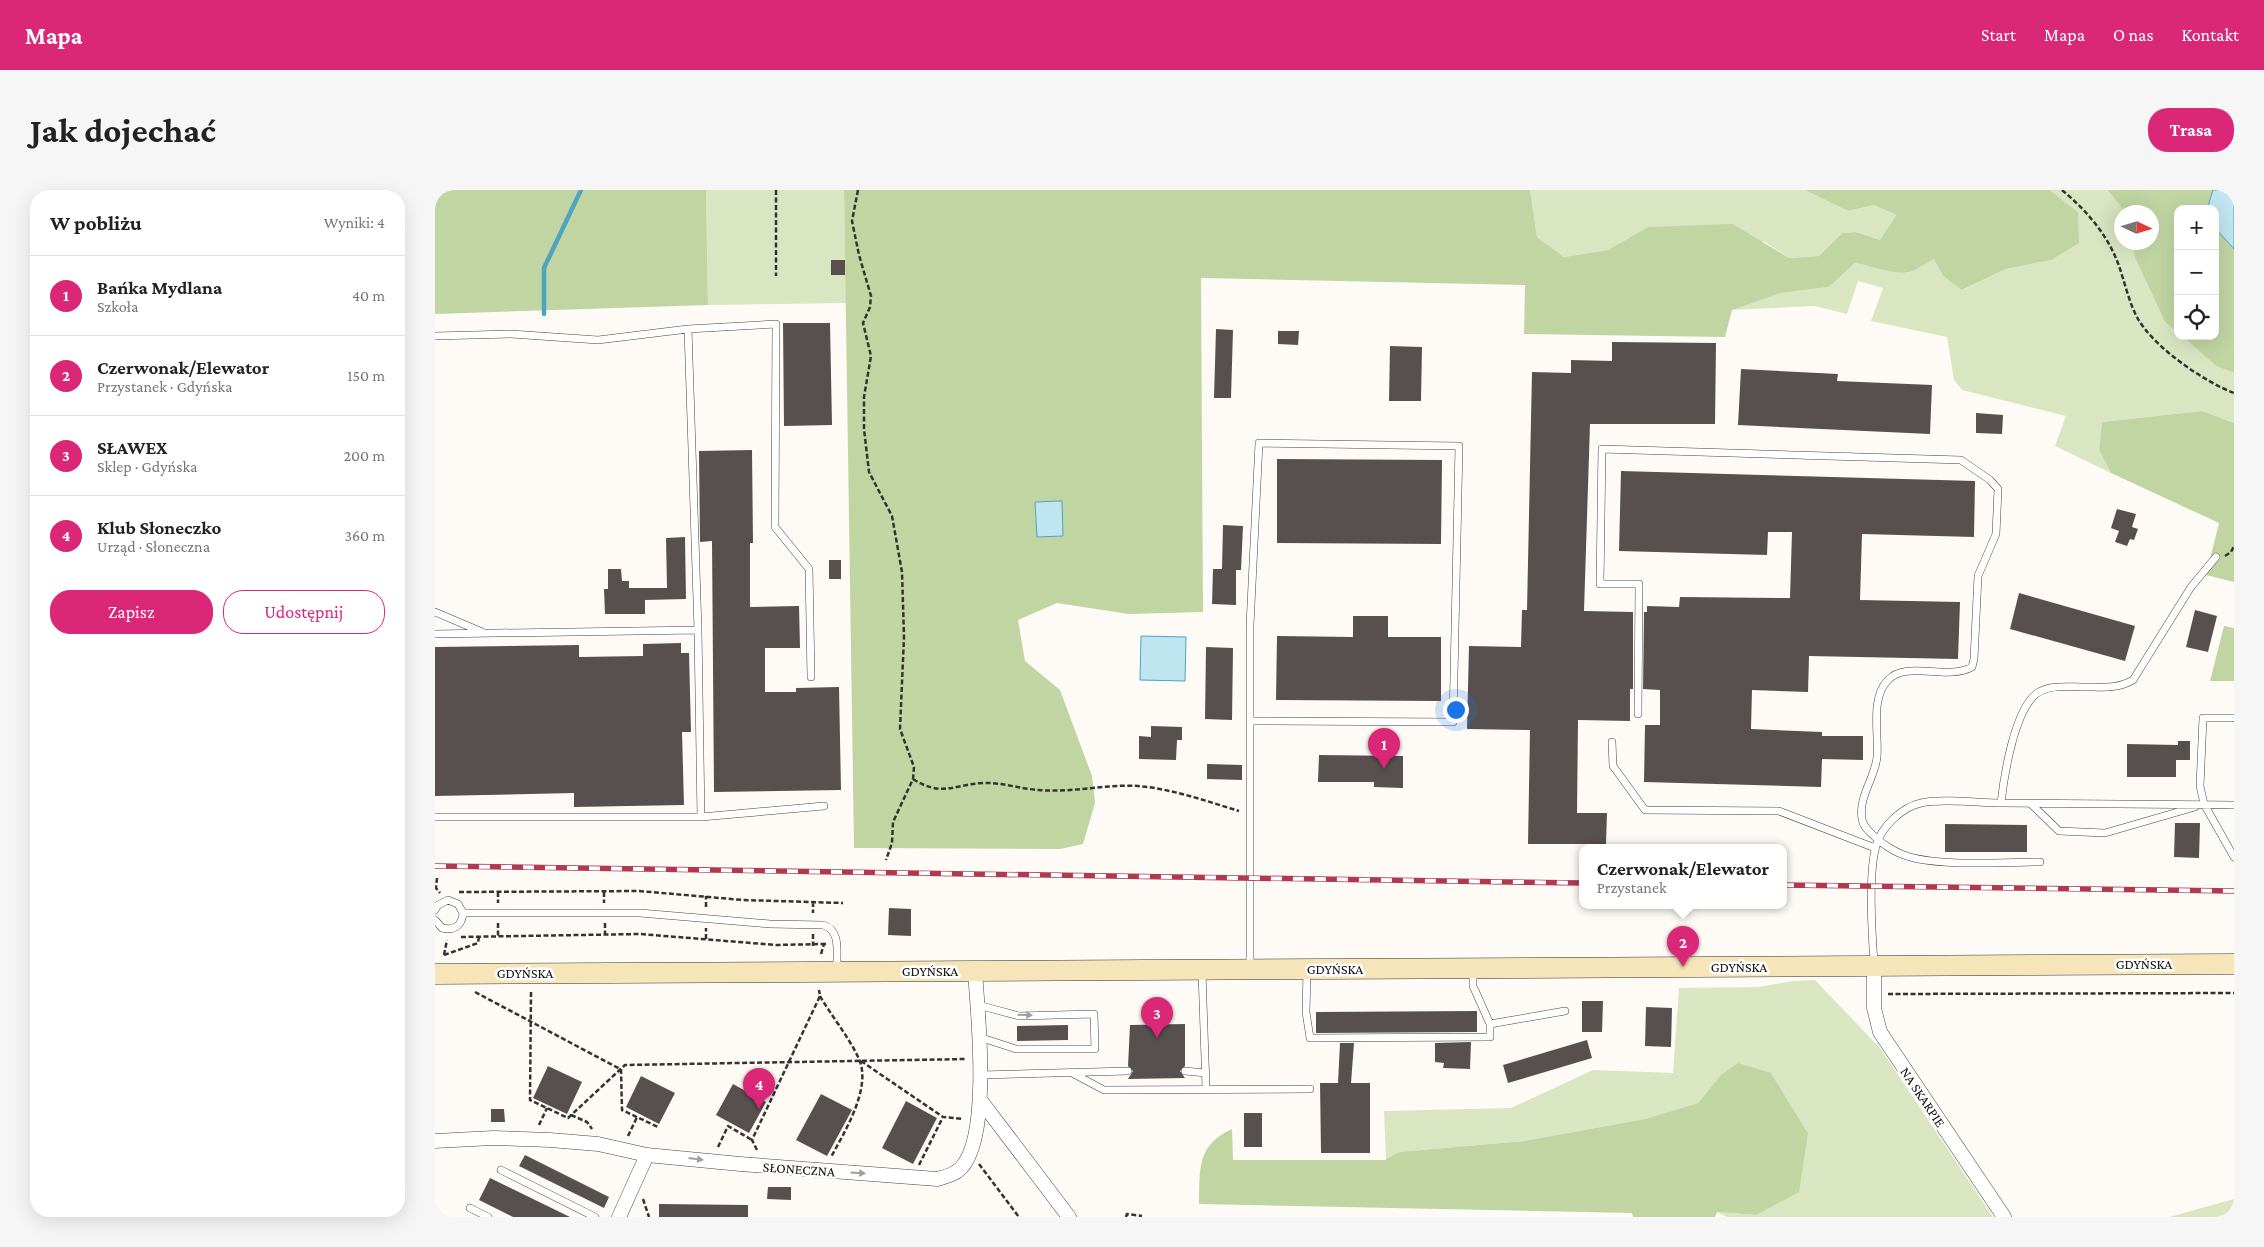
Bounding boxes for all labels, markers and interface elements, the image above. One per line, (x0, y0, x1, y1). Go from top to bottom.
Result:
text: Mapa (25, 22, 83, 49)
text: Start (1981, 25, 2016, 45)
text: Mapa (2044, 25, 2085, 45)
text: O nas (2113, 25, 2154, 45)
text: Kontakt (2182, 25, 2239, 45)
button: Trasa (2148, 108, 2234, 152)
text: Jak dojechać (30, 111, 216, 150)
north arrow (2114, 205, 2159, 250)
map controls (2174, 205, 2219, 340)
button: + (2174, 205, 2219, 250)
text: W pobliżu (50, 211, 142, 235)
text: Wyniki: 4 (324, 214, 385, 231)
button: − (2174, 250, 2219, 295)
text: Bańka Mydlana (97, 277, 222, 298)
text: 1 (63, 287, 69, 304)
text: 40 m (352, 287, 385, 304)
button: locate (2174, 295, 2219, 340)
text: Szkoła (97, 298, 138, 315)
text: Czerwonak/Elewator (97, 357, 269, 378)
text: 2 (62, 367, 70, 384)
text: 150 m (347, 367, 385, 384)
text: Przystanek · Gdyńska (97, 378, 232, 395)
text: SŁAWEX (97, 437, 167, 458)
text: 3 (62, 447, 70, 464)
text: 200 m (343, 447, 385, 464)
text: Sklep · Gdyńska (97, 458, 197, 475)
text: Klub Słoneczko (97, 517, 221, 538)
text: 4 (62, 527, 70, 544)
text: 360 m (344, 527, 385, 544)
text: Urząd · Słoneczna (97, 538, 210, 555)
button: Zapisz (50, 590, 213, 634)
button: Udostępnij (223, 590, 385, 634)
your location (1443, 697, 1469, 723)
pin: 1 (1368, 728, 1400, 769)
popup (1579, 844, 1787, 909)
text: Czerwonak/Elewator (1597, 858, 1769, 879)
text: Przystanek (1597, 879, 1667, 896)
pin: 2 (1667, 926, 1699, 967)
street label: GDYŃSKA (2116, 956, 2172, 972)
street label: GDYŃSKA (1711, 959, 1767, 975)
street label: GDYŃSKA (1307, 961, 1363, 977)
street label: GDYŃSKA (902, 963, 958, 979)
street label: GDYŃSKA (497, 965, 553, 981)
pin: 3 (1141, 997, 1173, 1038)
one-way arrow (1017, 1011, 1033, 1019)
street label: NA SKARPIE (1897, 1064, 1949, 1130)
pin: 4 (743, 1068, 775, 1109)
one-way arrow (688, 1156, 704, 1164)
street label: SŁONECZNA (762, 1158, 836, 1180)
one-way arrow (850, 1169, 866, 1177)

